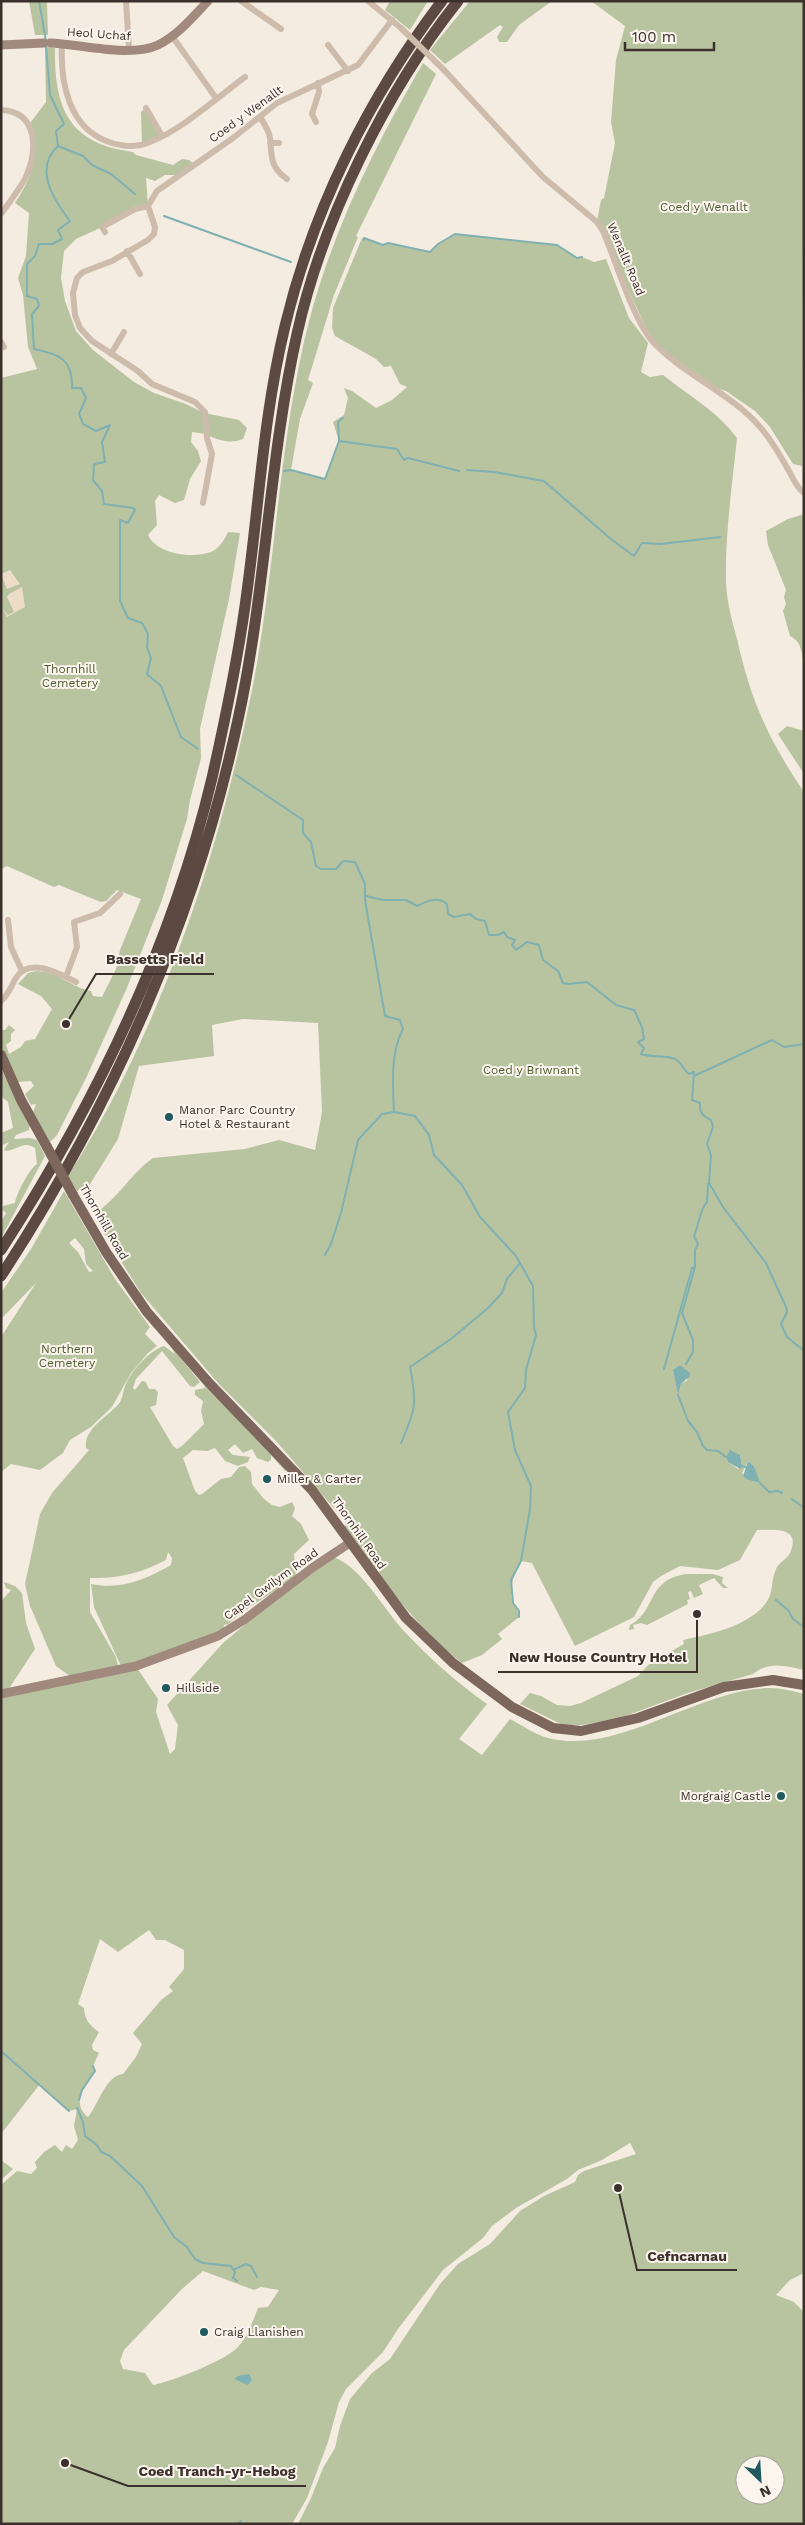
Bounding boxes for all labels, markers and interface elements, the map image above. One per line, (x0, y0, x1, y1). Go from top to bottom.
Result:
scale bar (625, 20, 714, 52)
street label: Heol Uchaf (66, 25, 132, 43)
text: 100 m (632, 28, 676, 46)
street label: Coed y Wenallt (206, 83, 286, 145)
park label: Coed y Wenallt (660, 200, 748, 214)
street label: Wenallt Road (604, 220, 648, 298)
park label: Thornhill Cemetery (42, 662, 99, 690)
callout: Bassetts Field (96, 945, 214, 974)
text: Bassetts Field (106, 951, 204, 967)
park label: Coed y Briwnant (483, 1063, 579, 1077)
place label: Manor Parc Country Hotel & Restaurant (179, 1103, 296, 1131)
marker: Manor Parc Country Hotel & Restaurant (163, 1111, 175, 1123)
street label: Thornhill Road (77, 1182, 131, 1262)
park label: Northern Cemetery (39, 1342, 96, 1370)
place label: Miller & Carter (277, 1472, 362, 1486)
marker: Miller & Carter (261, 1473, 273, 1485)
street label: Thornhill Road (329, 1494, 389, 1572)
street label: Capel Gwilym Road (221, 1545, 321, 1623)
callout: New House Country Hotel (498, 1643, 697, 1672)
text: New House Country Hotel (509, 1649, 687, 1665)
place label: Hillside (176, 1681, 219, 1695)
marker: Hillside (160, 1682, 172, 1694)
place label: Morgraig Castle (681, 1789, 771, 1803)
marker: Morgraig Castle (775, 1790, 787, 1802)
callout: Cefncarnau (637, 2241, 737, 2270)
text: Cefncarnau (647, 2248, 727, 2264)
place label: Craig Llanishen (214, 2325, 304, 2339)
marker: Craig Llanishen (198, 2326, 210, 2338)
north arrow (735, 2455, 785, 2505)
callout: Coed Tranch-yr-Hebog (128, 2457, 306, 2486)
text: Coed Tranch-yr-Hebog (138, 2463, 296, 2479)
text: N (757, 2482, 774, 2501)

